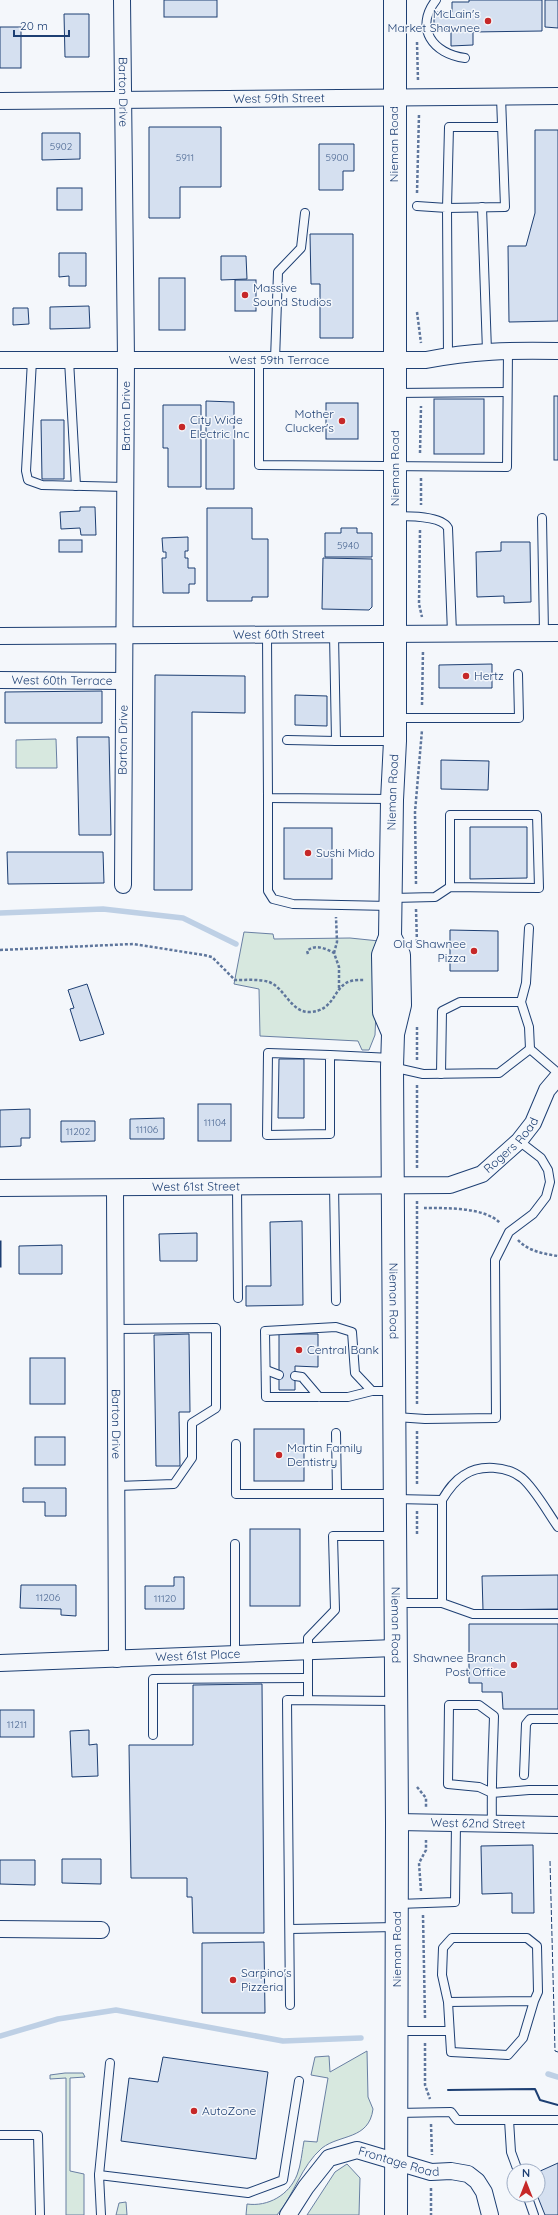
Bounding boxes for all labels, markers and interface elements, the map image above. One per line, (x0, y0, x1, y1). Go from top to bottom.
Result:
place label: McLain's Market Shawnee (388, 6, 480, 35)
scale bar (14, 12, 69, 38)
marker: McLain's Market Shawnee (483, 16, 493, 26)
text: 20 m (20, 18, 48, 33)
street label: Barton Drive (116, 57, 131, 127)
street label: West 59th Street (233, 90, 325, 106)
street label: Nieman Road (386, 106, 401, 182)
house number: 5902 (50, 140, 73, 153)
house number: 5911 (176, 151, 194, 164)
house number: 5900 (326, 151, 349, 164)
place label: Massive Sound Studios (253, 280, 332, 309)
marker: Massive Sound Studios (240, 290, 250, 300)
street label: West 59th Terrace (229, 352, 330, 367)
street label: Barton Drive (118, 381, 133, 451)
place label: Mother Clucker's (285, 406, 334, 435)
place label: City Wide Electric Inc (190, 412, 249, 441)
marker: Mother Clucker's (337, 416, 347, 426)
marker: City Wide Electric Inc (177, 422, 187, 432)
street label: Nieman Road (387, 430, 402, 506)
house number: 5940 (337, 539, 359, 552)
street label: West 60th Street (233, 626, 325, 642)
place label: Hertz (474, 668, 504, 683)
marker: Hertz (461, 671, 471, 681)
street label: West 60th Terrace (11, 672, 113, 688)
street label: Barton Drive (114, 705, 131, 775)
street label: Nieman Road (384, 754, 401, 830)
place label: Sushi Mido (316, 845, 375, 860)
marker: Sushi Mido (303, 848, 313, 858)
place label: Old Shawnee Pizza (393, 936, 466, 965)
marker: Old Shawnee Pizza (469, 946, 479, 956)
street label: Rogers Road (480, 1115, 541, 1176)
house number: 11104 (204, 1116, 226, 1129)
house number: 11106 (136, 1123, 159, 1136)
house number: 11202 (66, 1125, 91, 1138)
street label: West 61st Street (152, 1178, 240, 1194)
street label: Nieman Road (386, 1263, 402, 1339)
place label: Central Bank (307, 1342, 379, 1357)
marker: Central Bank (294, 1345, 304, 1355)
street label: Barton Drive (109, 1389, 124, 1459)
place label: Martin Family Dentistry (287, 1440, 362, 1469)
marker: Martin Family Dentistry (274, 1450, 284, 1460)
street label: Nieman Road (388, 1587, 404, 1663)
house number: 11206 (36, 1591, 61, 1604)
house number: 11120 (154, 1592, 176, 1605)
street label: West 61st Place (155, 1646, 241, 1664)
place label: Shawnee Branch Post Office (413, 1650, 506, 1679)
marker: Shawnee Branch Post Office (509, 1660, 519, 1670)
house number: 11211 (7, 1718, 27, 1731)
street label: West 62nd Street (431, 1815, 525, 1831)
street label: Nieman Road (389, 1911, 404, 1987)
place label: Sarpino's Pizzeria (241, 1965, 292, 1994)
marker: Sarpino's Pizzeria (228, 1975, 238, 1985)
place label: AutoZone (202, 2103, 256, 2118)
marker: AutoZone (189, 2106, 199, 2116)
street label: Frontage Road (357, 2143, 440, 2179)
north arrow (506, 2163, 546, 2203)
text: N (522, 2166, 530, 2180)

